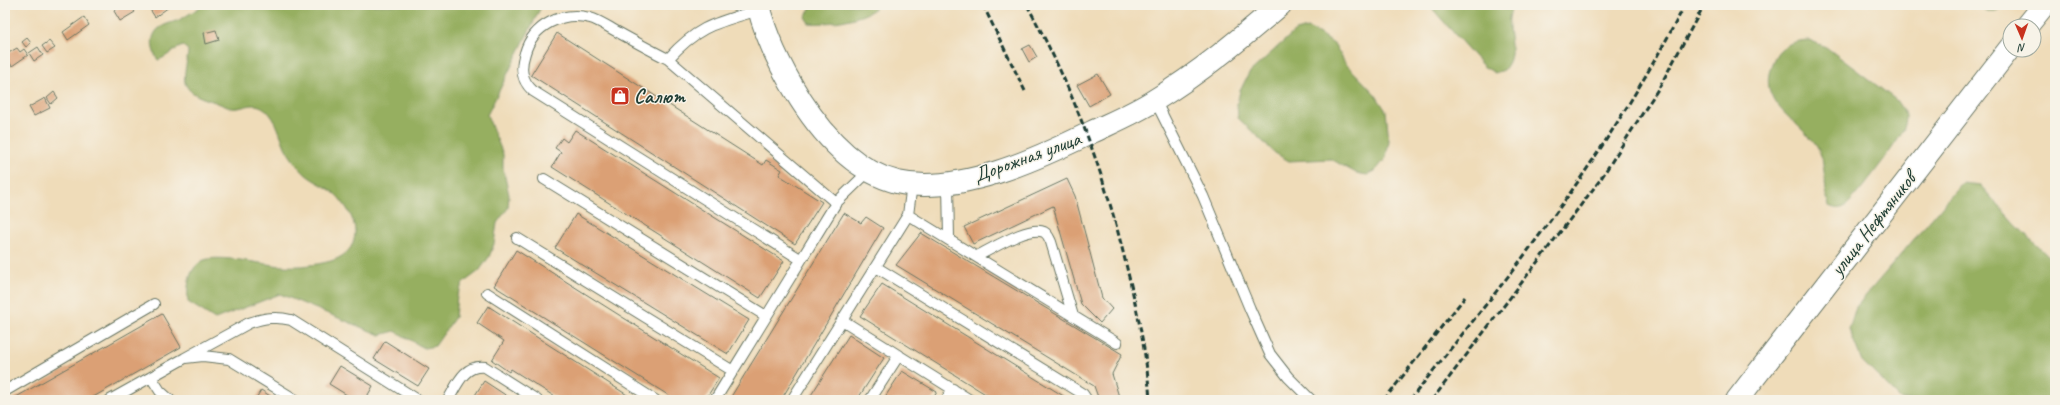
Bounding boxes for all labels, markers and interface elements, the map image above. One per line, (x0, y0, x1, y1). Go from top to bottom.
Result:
north arrow (2002, 18, 2042, 58)
text: N (2017, 41, 2026, 55)
place label: Салют (634, 84, 686, 109)
shop icon: Салют (609, 85, 631, 107)
street label: Дорожная улица (970, 126, 1085, 188)
street label: улица Нефтяников (1824, 163, 1924, 282)

